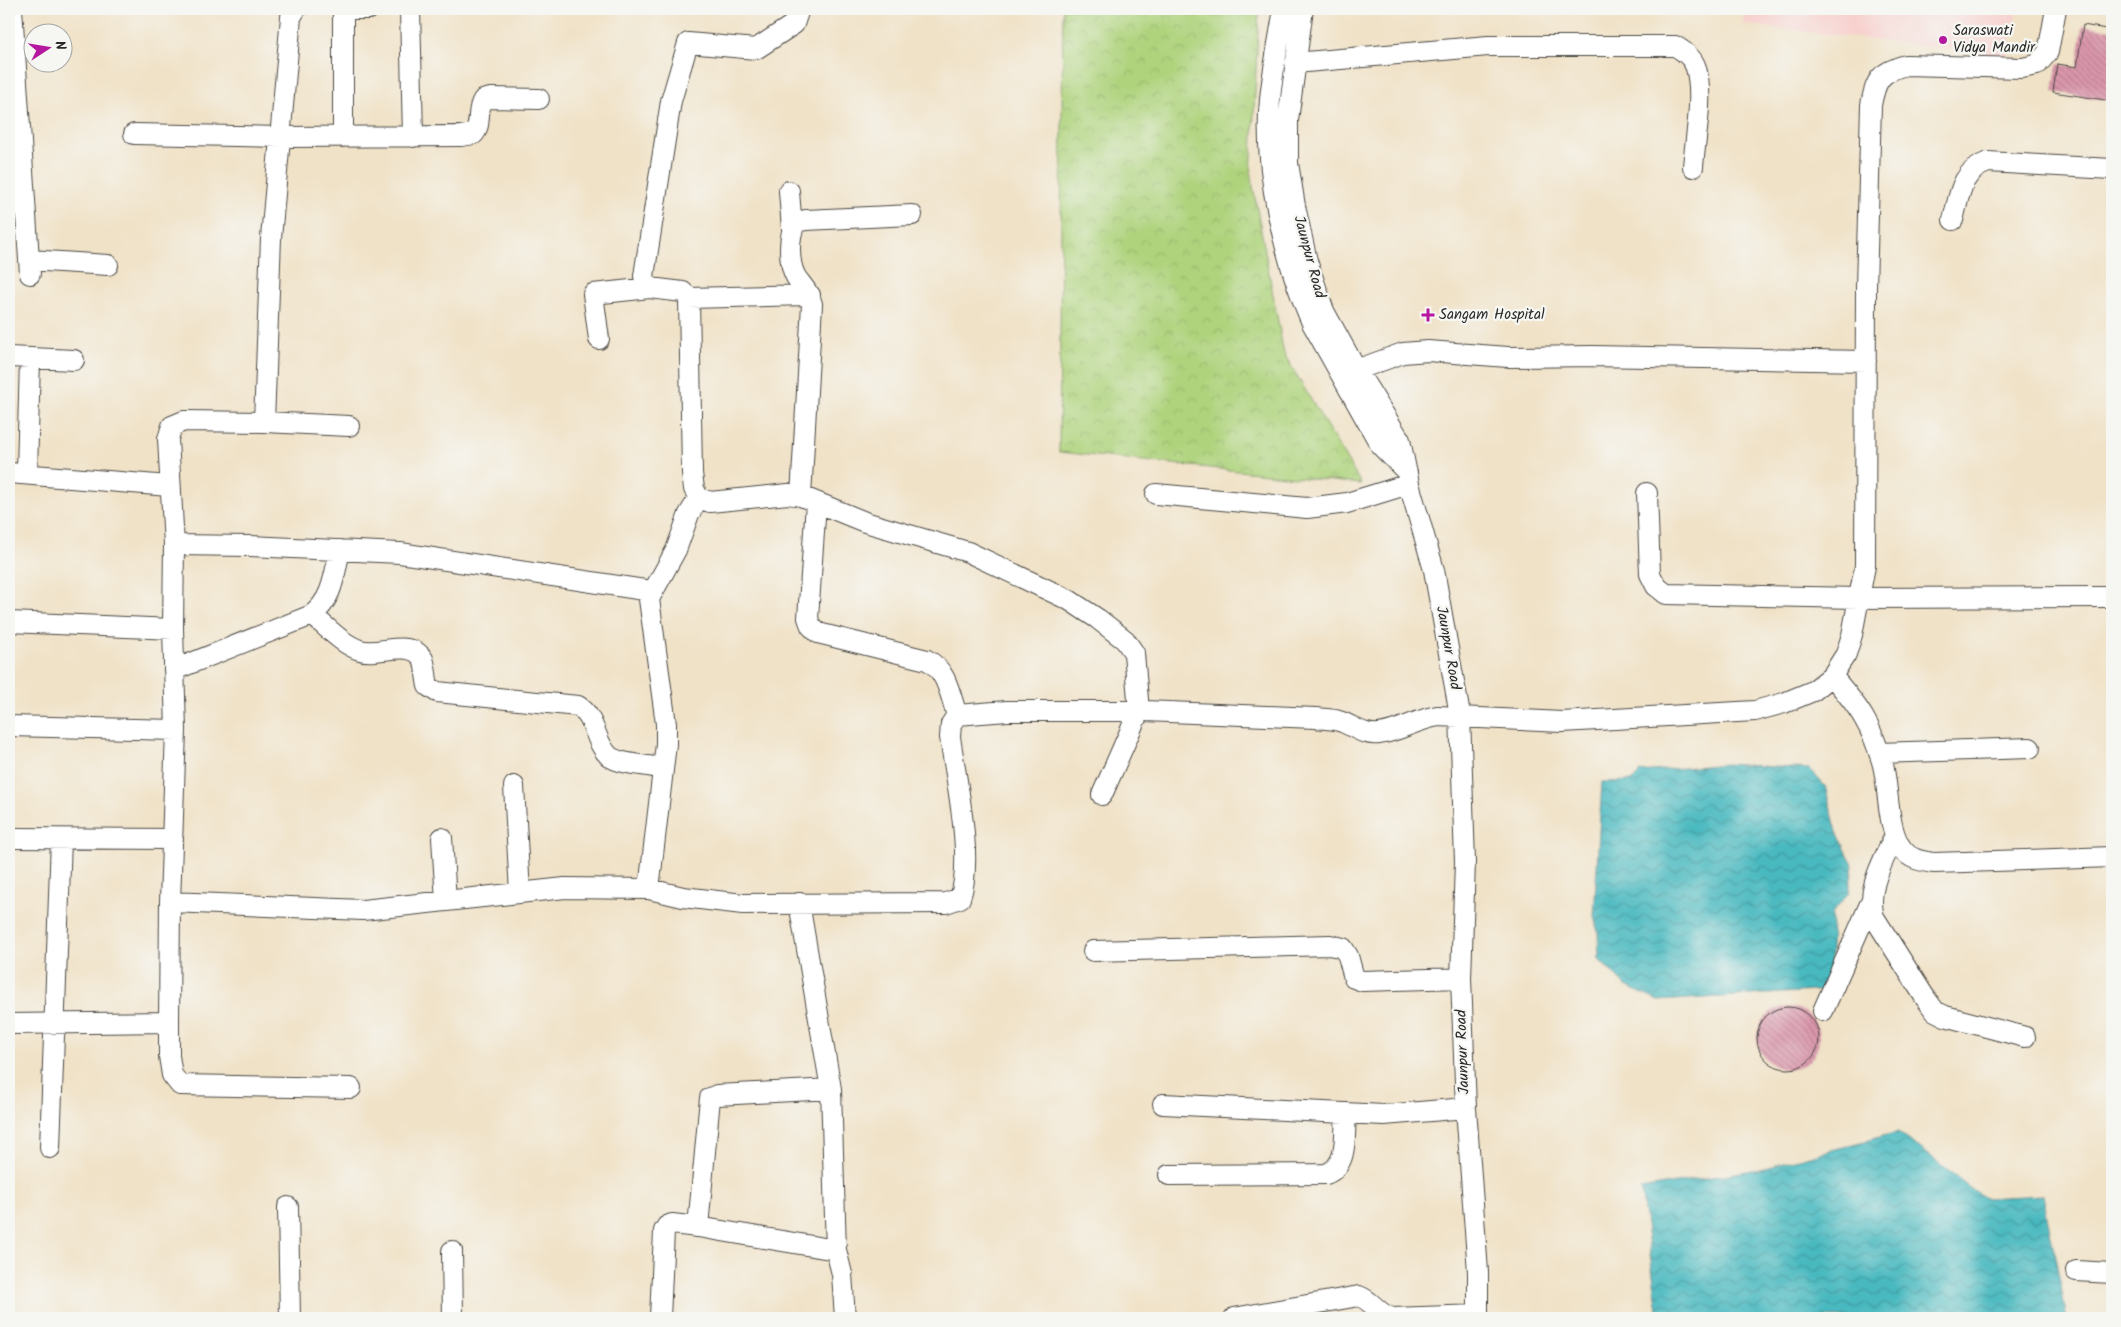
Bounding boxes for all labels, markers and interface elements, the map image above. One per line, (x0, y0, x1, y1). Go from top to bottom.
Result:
place label: Saraswati Vidya Mandir (1953, 19, 2036, 60)
north arrow (22, 22, 72, 72)
marker: Saraswati Vidya Mandir (1937, 34, 1949, 46)
text: N (48, 39, 71, 52)
street label: Jaunpur Road (1286, 213, 1332, 302)
place label: Sangam Hospital (1439, 303, 1545, 327)
marker: Sangam Hospital (1421, 308, 1435, 322)
street label: Jaunpur Road (1429, 604, 1467, 692)
street label: Jaunpur Road (1450, 1009, 1476, 1095)

